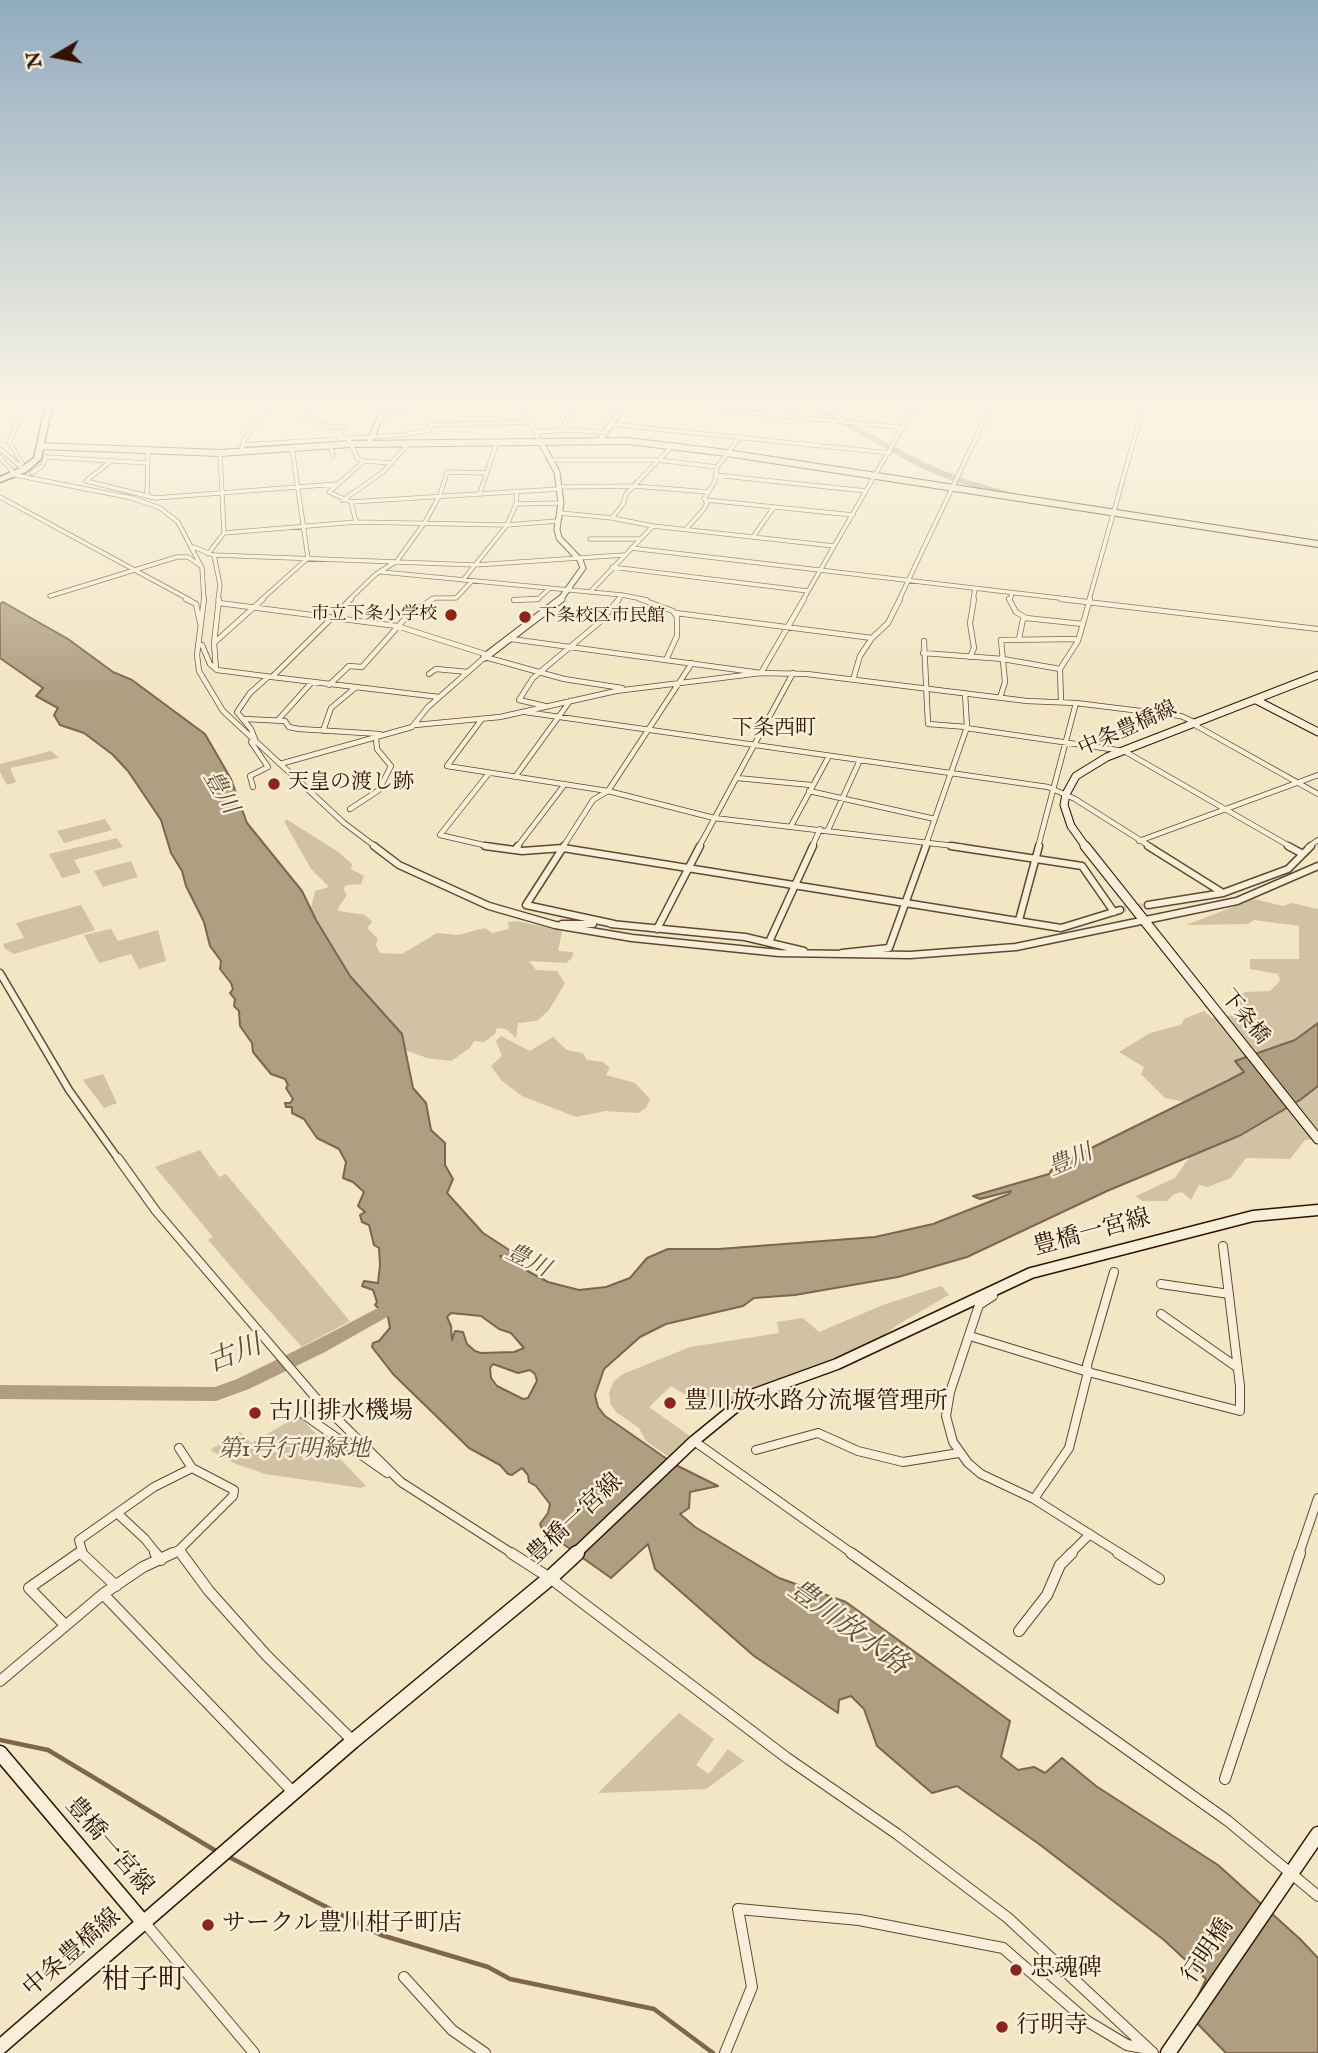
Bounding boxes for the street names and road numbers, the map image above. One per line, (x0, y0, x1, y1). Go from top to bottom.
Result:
street label: 中条豊橋線 (1075, 697, 1181, 763)
street label: 下条橋 (1214, 986, 1274, 1050)
street label: 豊橋一宮線 (1030, 1205, 1154, 1263)
street label: 豊橋一宮線 (522, 1469, 630, 1571)
street label: 豊橋一宮線 (58, 1792, 158, 1902)
street label: 中条豊橋線 (18, 1904, 128, 2004)
street label: 行明橋 (1177, 1914, 1241, 1990)

